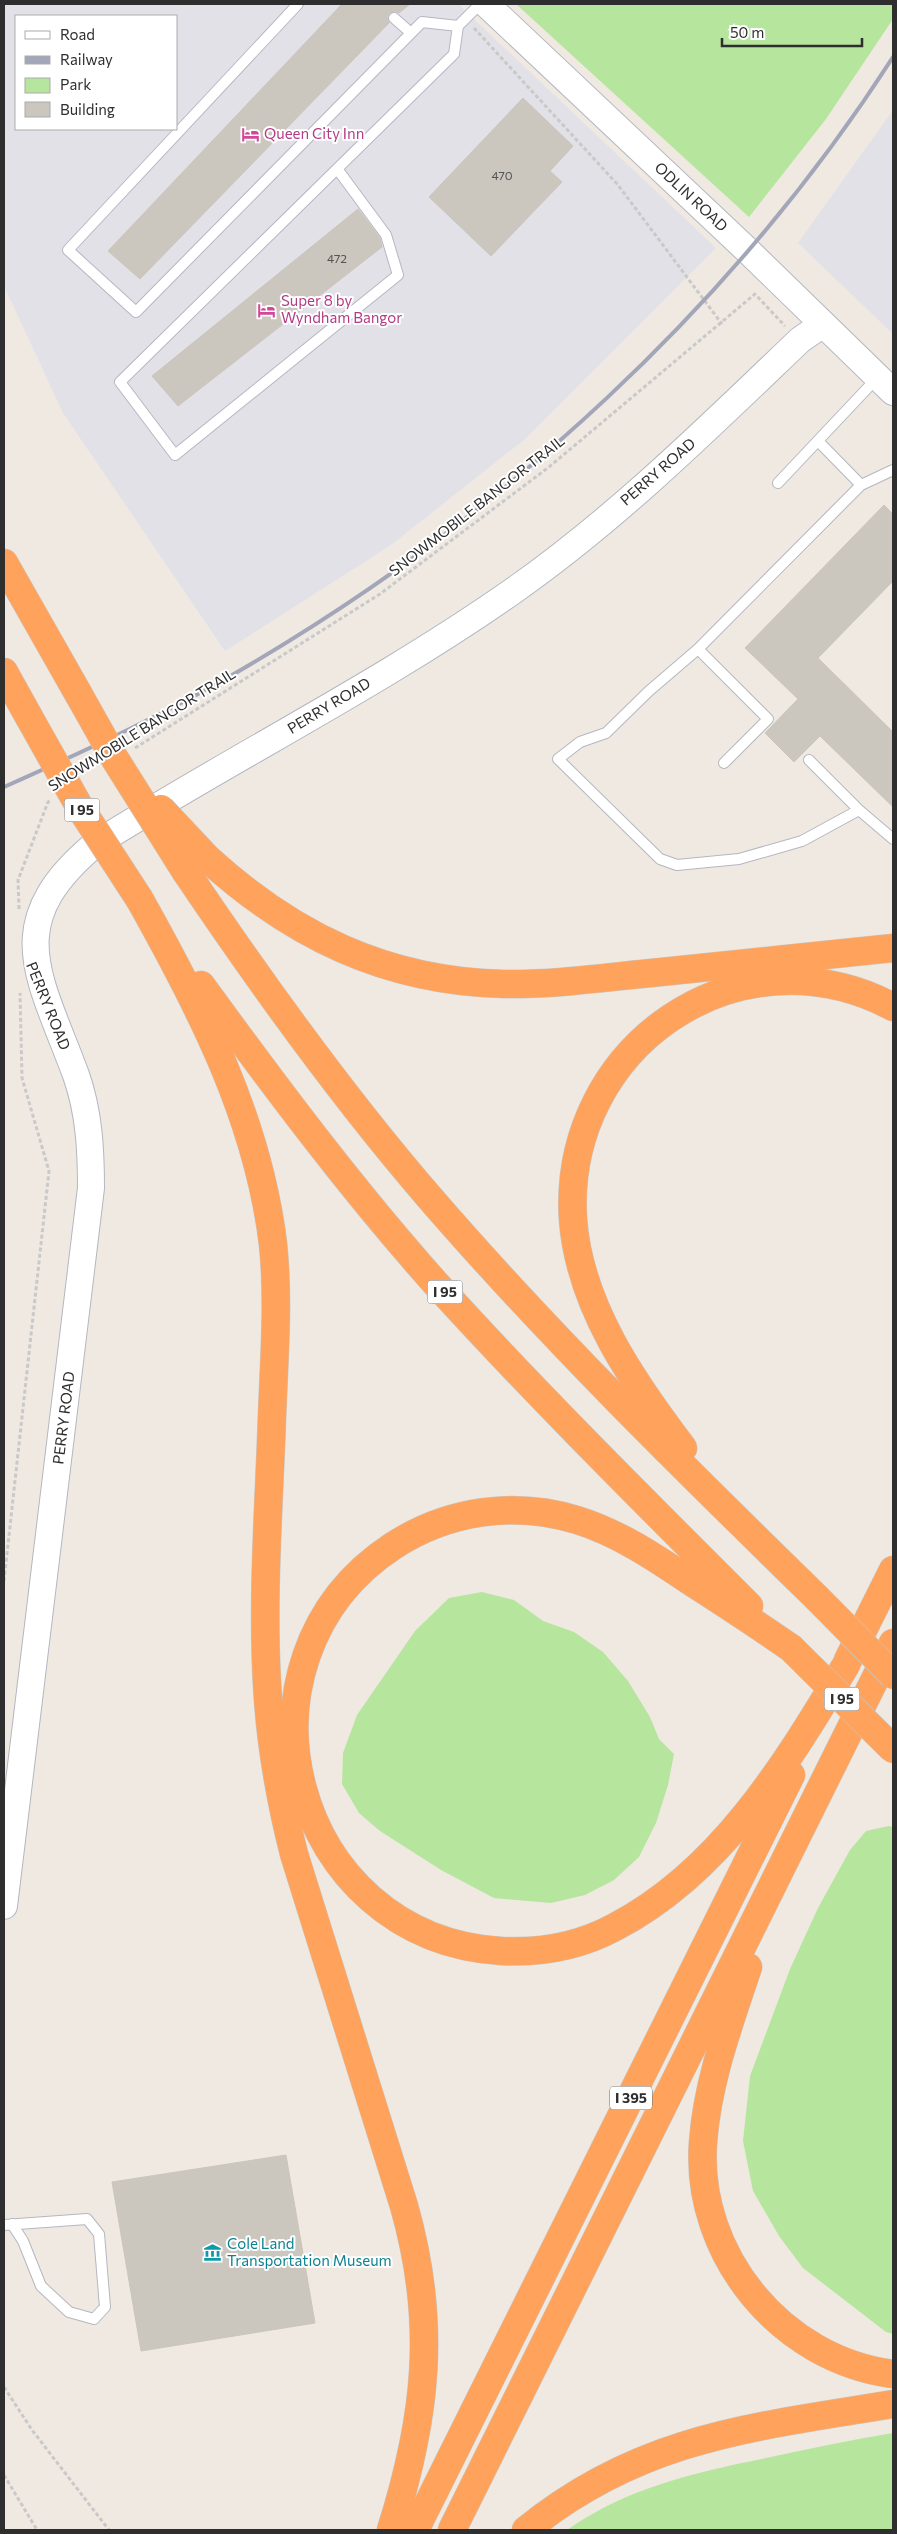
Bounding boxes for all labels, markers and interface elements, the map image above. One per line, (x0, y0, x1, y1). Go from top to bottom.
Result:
legend (15, 15, 178, 130)
scale bar (722, 15, 862, 47)
text: 50 m (730, 23, 764, 41)
text: Road (60, 25, 95, 43)
text: Railway (60, 50, 113, 68)
text: Park (60, 75, 91, 93)
text: Building (60, 100, 115, 118)
hotel icon: Queen City Inn (240, 124, 260, 144)
place label: Queen City Inn (264, 124, 364, 142)
street label: ODLIN ROAD (651, 158, 732, 235)
house number: 470 (491, 168, 513, 182)
house number: 472 (327, 251, 347, 265)
place label: Super 8 by Wyndham Bangor (281, 291, 402, 326)
hotel icon: Super 8 by Wyndham Bangor (257, 300, 277, 320)
street label: SNOWMOBILE BANGOR TRAIL (385, 431, 568, 579)
street label: PERRY ROAD (616, 434, 699, 509)
street label: SNOWMOBILE BANGOR TRAIL (44, 664, 239, 794)
street label: PERRY ROAD (284, 673, 373, 737)
road number: I 95 (64, 798, 100, 822)
street label: PERRY ROAD (23, 959, 75, 1052)
road number: I 95 (428, 1280, 462, 1304)
street label: PERRY ROAD (48, 1370, 78, 1465)
road number: I 95 (824, 1688, 860, 1710)
road number: I 395 (610, 2086, 652, 2110)
place label: Cole Land Transportation Museum (227, 2234, 392, 2269)
museum icon: Cole Land Transportation Museum (203, 2243, 223, 2263)

